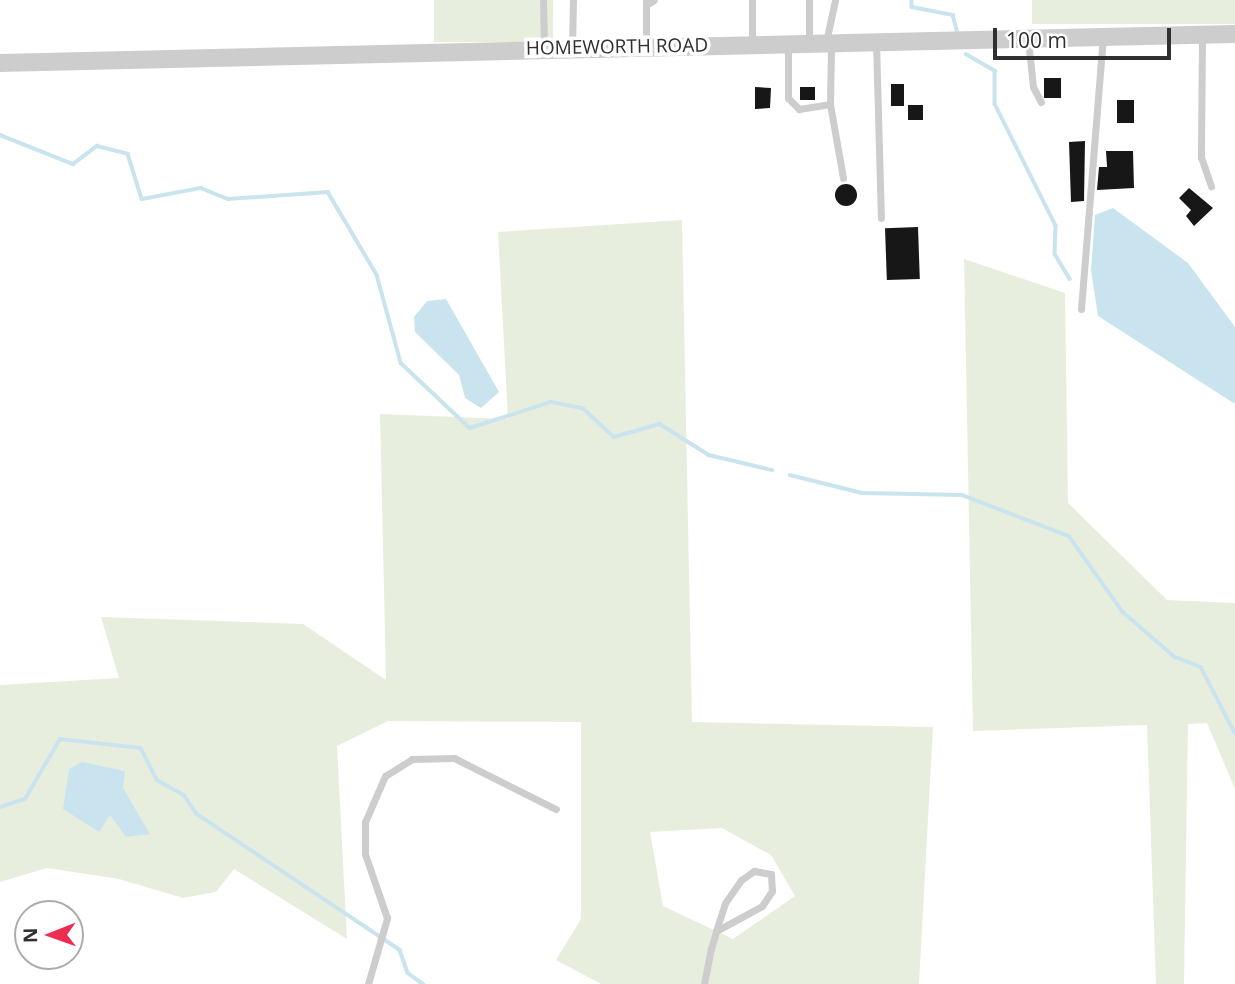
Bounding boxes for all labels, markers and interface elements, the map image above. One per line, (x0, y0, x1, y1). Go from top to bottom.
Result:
scale bar (997, 14, 1176, 58)
text: 100 m (1006, 26, 1067, 54)
street label: HOMEWORTH ROAD (526, 34, 708, 60)
north arrow (14, 900, 84, 970)
text: N (17, 927, 43, 943)

